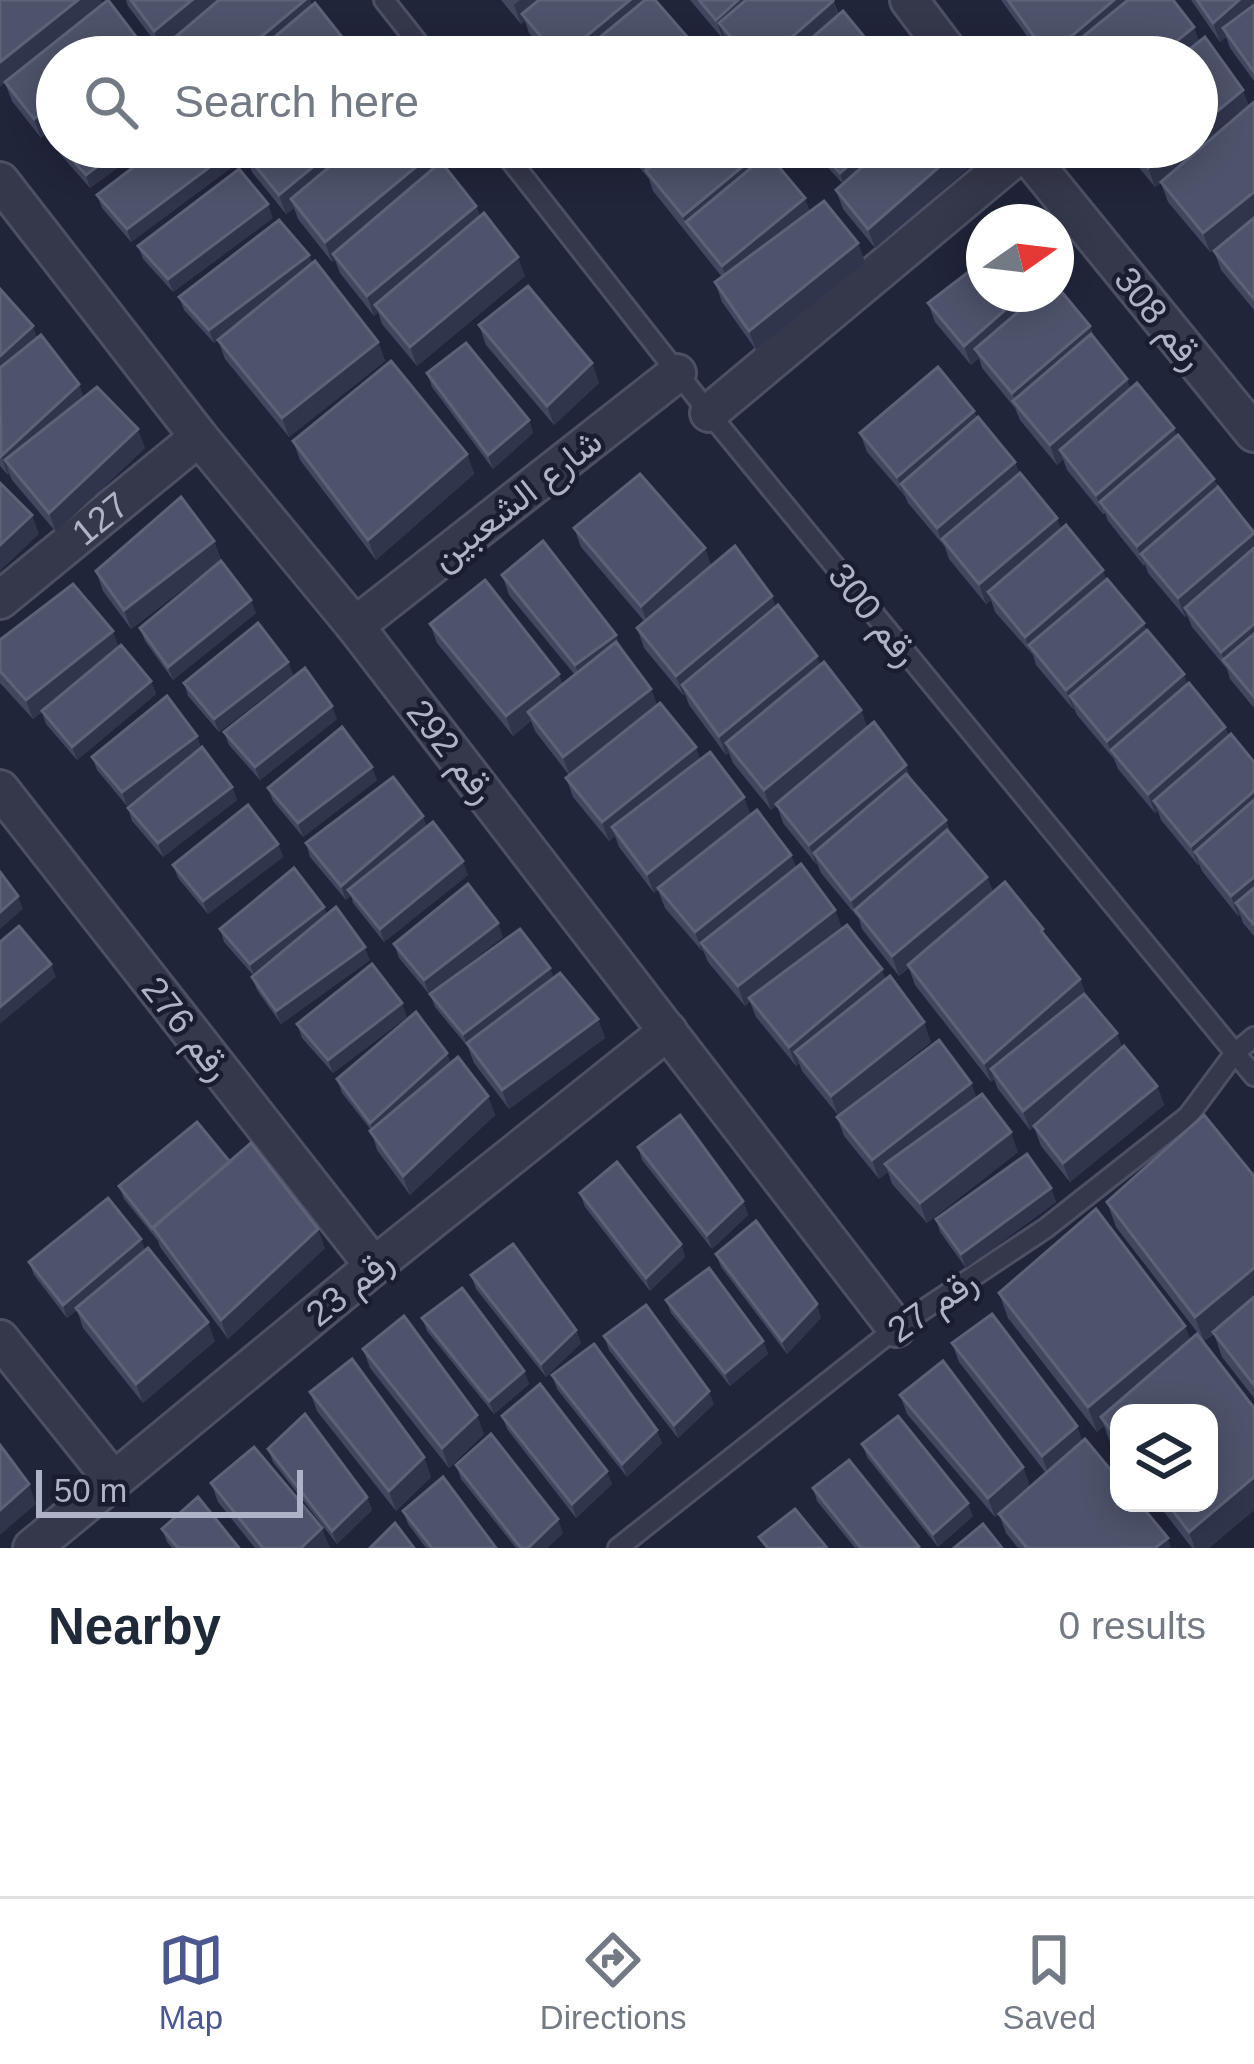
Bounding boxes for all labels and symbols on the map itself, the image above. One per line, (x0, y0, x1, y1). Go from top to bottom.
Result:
north arrow (966, 204, 1074, 312)
street label: رقم 308 (1104, 259, 1213, 379)
street label: شارع الشعبين (423, 420, 612, 582)
street label: 127 (64, 484, 136, 554)
street label: رقم 300 (818, 555, 927, 675)
street label: رقم 292 (396, 692, 504, 813)
street label: رقم 276 (131, 969, 239, 1090)
street label: رقم 23 (298, 1240, 403, 1337)
street label: رقم 27 (880, 1260, 986, 1353)
scale bar (36, 1464, 303, 1517)

